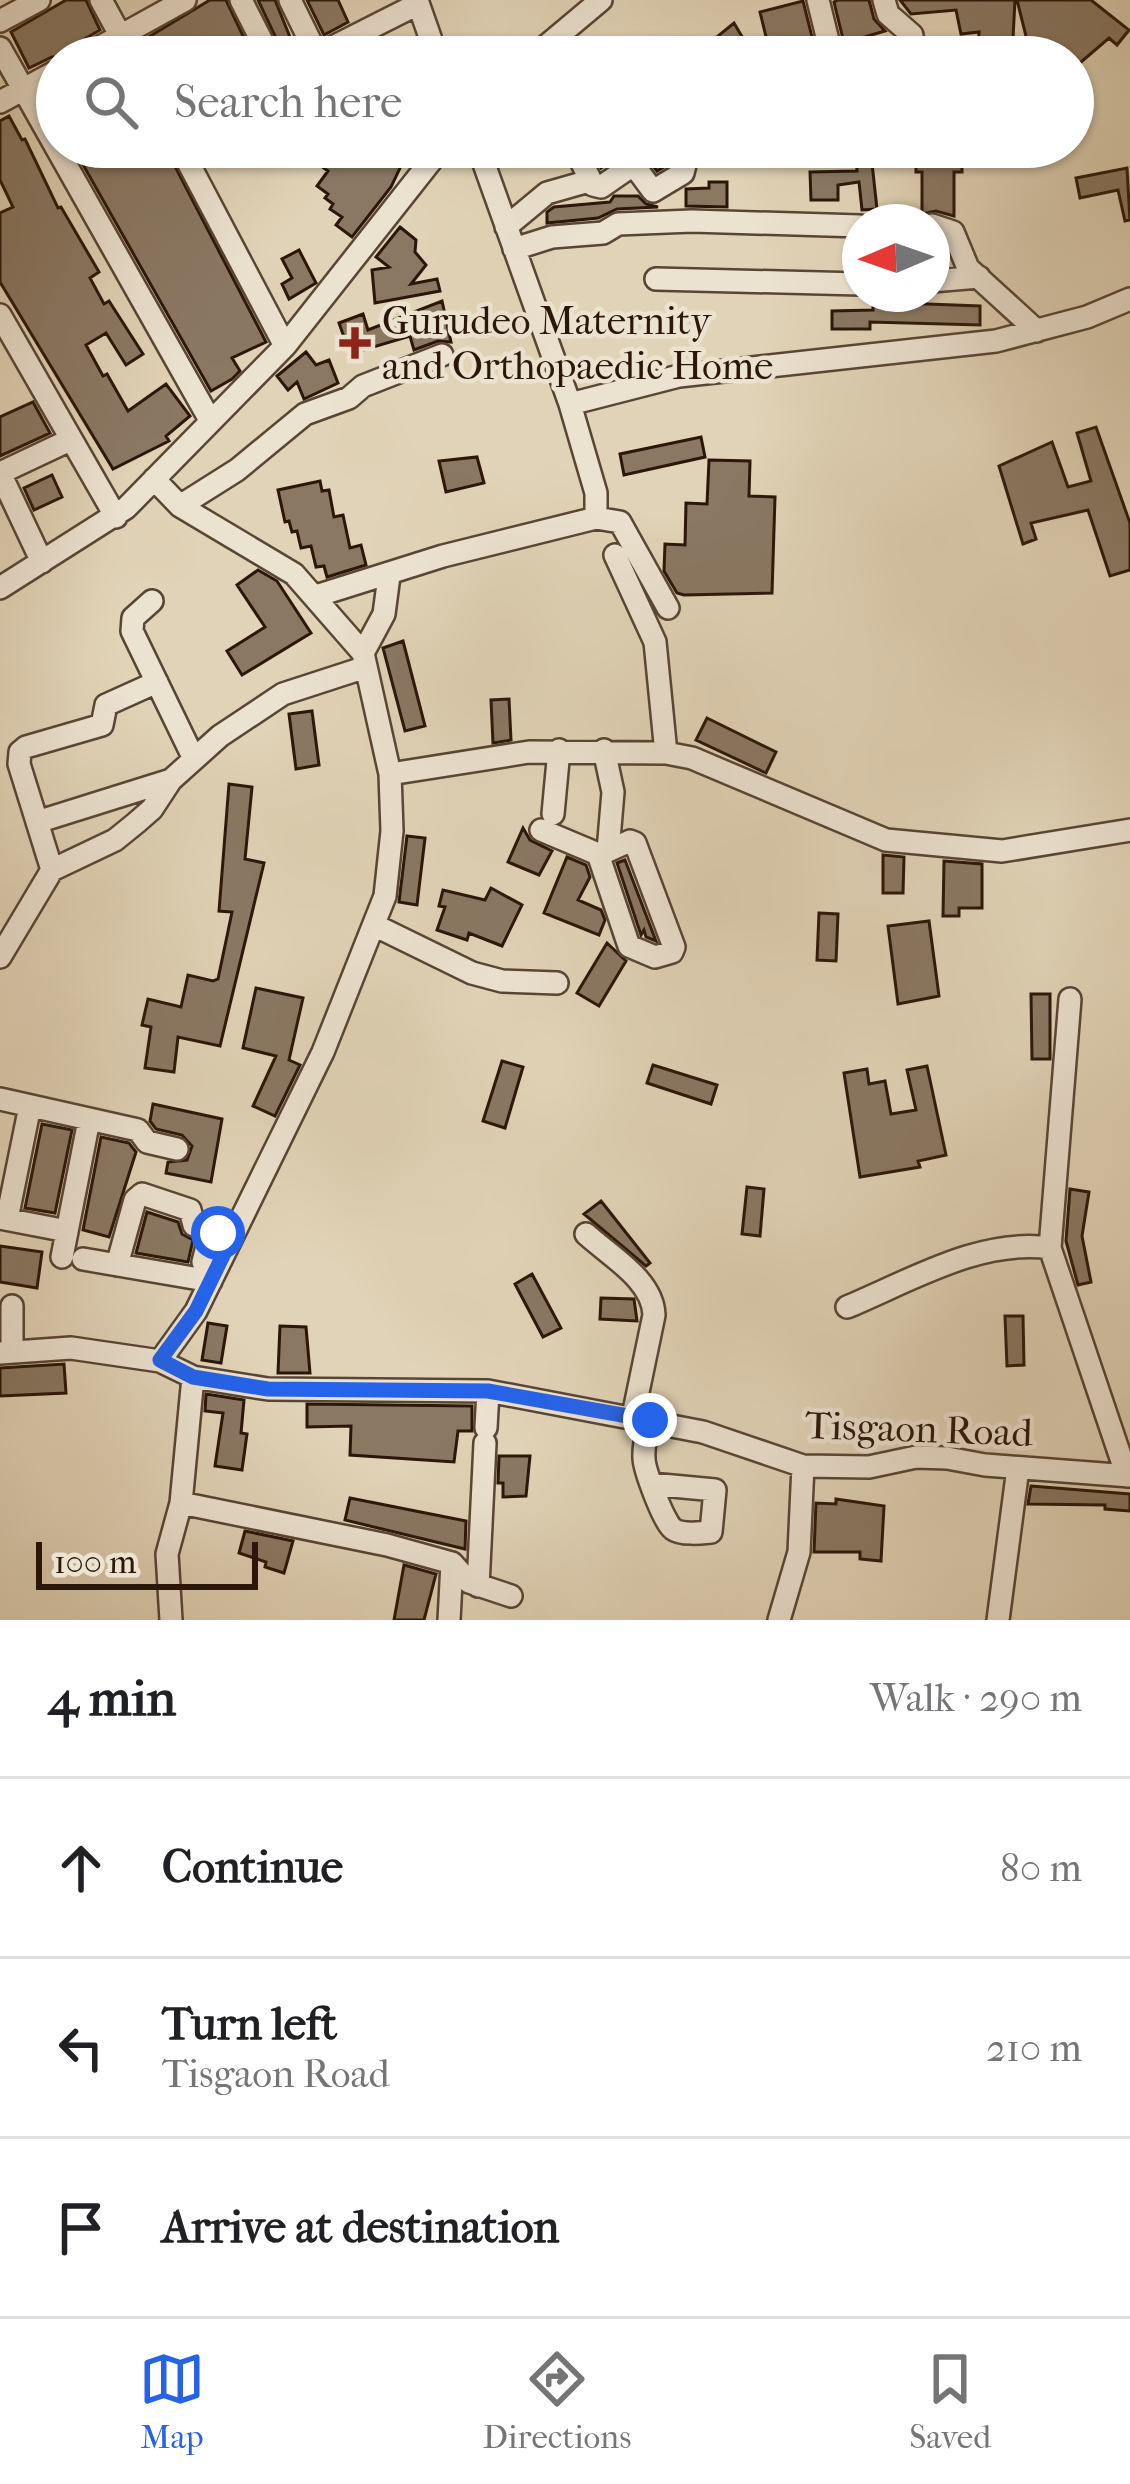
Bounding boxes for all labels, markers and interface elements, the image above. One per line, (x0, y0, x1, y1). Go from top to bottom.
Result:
search box (36, 36, 1094, 168)
icon: search (78, 69, 144, 135)
text: Search here (174, 76, 402, 129)
north arrow (842, 204, 950, 312)
place label: Gurudeo Maternity and Orthopaedic Home (382, 298, 773, 389)
marker: Gurudeo Maternity and Orthopaedic Home (339, 327, 371, 359)
route start (191, 1206, 245, 1260)
route end (623, 1393, 677, 1447)
street label: Tisgaon Road (804, 1402, 1034, 1456)
scale bar (36, 1536, 258, 1589)
text: 100 m (54, 1543, 137, 1582)
text: 4 min (48, 1668, 176, 1728)
text: Walk · 290 m (870, 1675, 1082, 1721)
icon: ahead (48, 1835, 114, 1901)
text: Continue (162, 1841, 343, 1894)
text: 80 m (1000, 1845, 1082, 1891)
text: Turn left (162, 1998, 337, 2051)
icon: left (48, 2015, 114, 2081)
text: 210 m (986, 2025, 1082, 2071)
text: Tisgaon Road (162, 2051, 390, 2097)
icon: arrive (48, 2195, 114, 2261)
text: Arrive at destination (162, 2201, 559, 2254)
tab: Map (139, 2346, 205, 2457)
tab: Directions (483, 2346, 631, 2457)
tab: Saved (909, 2346, 991, 2457)

